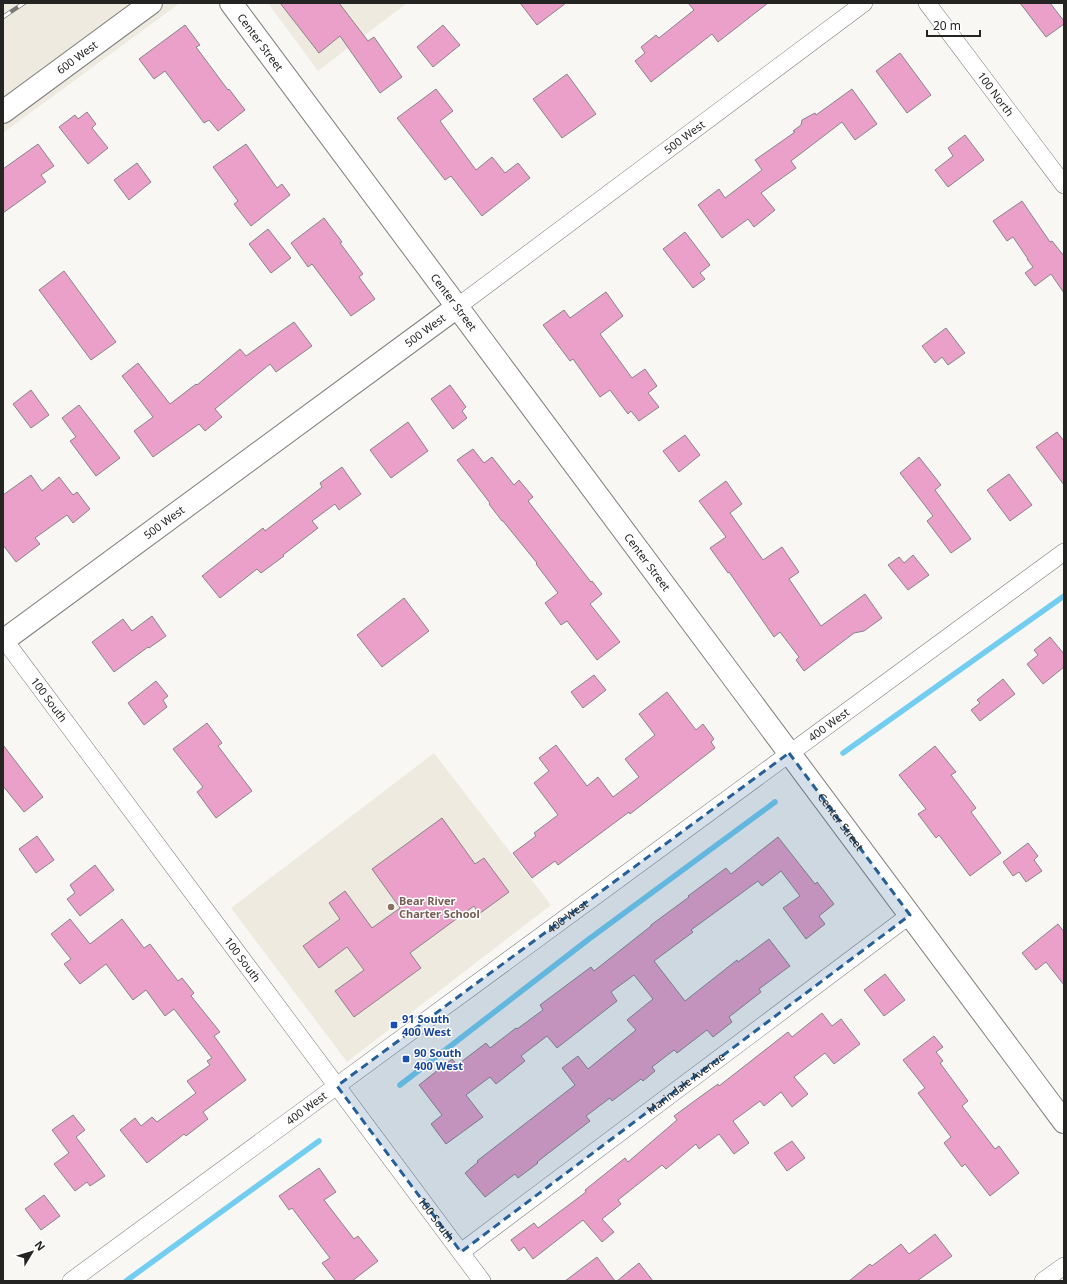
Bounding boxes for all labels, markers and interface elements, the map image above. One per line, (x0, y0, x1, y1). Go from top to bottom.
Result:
street label: Center Street (234, 10, 287, 74)
scale bar (927, 12, 980, 38)
text: 20 m (933, 17, 961, 34)
street label: 600 West (53, 37, 100, 77)
street label: 100 North (974, 68, 1018, 119)
street label: 500 West (661, 116, 708, 157)
street label: Center Street (428, 270, 481, 334)
street label: 500 West (401, 310, 448, 350)
street label: 500 West (140, 502, 187, 542)
street label: Center Street (621, 530, 674, 594)
street label: 100 South (28, 674, 71, 725)
street label: 400 West (805, 704, 852, 744)
street label: Center Street (815, 790, 868, 854)
place label: Bear River Charter School (399, 893, 480, 921)
street label: 400 West (544, 896, 591, 936)
marker: Bear River Charter School (386, 902, 396, 912)
street label: 100 South (221, 934, 265, 985)
place label: 91 South 400 West (402, 1011, 451, 1039)
marker: 91 South 400 West (389, 1020, 399, 1030)
place label: 90 South 400 West (414, 1045, 463, 1073)
street label: Marindale Avenue (643, 1049, 728, 1117)
marker: 90 South 400 West (401, 1054, 411, 1064)
street label: 400 West (283, 1088, 330, 1128)
street label: 100 South (415, 1194, 458, 1244)
north arrow (12, 1232, 52, 1272)
text: N (32, 1237, 49, 1254)

